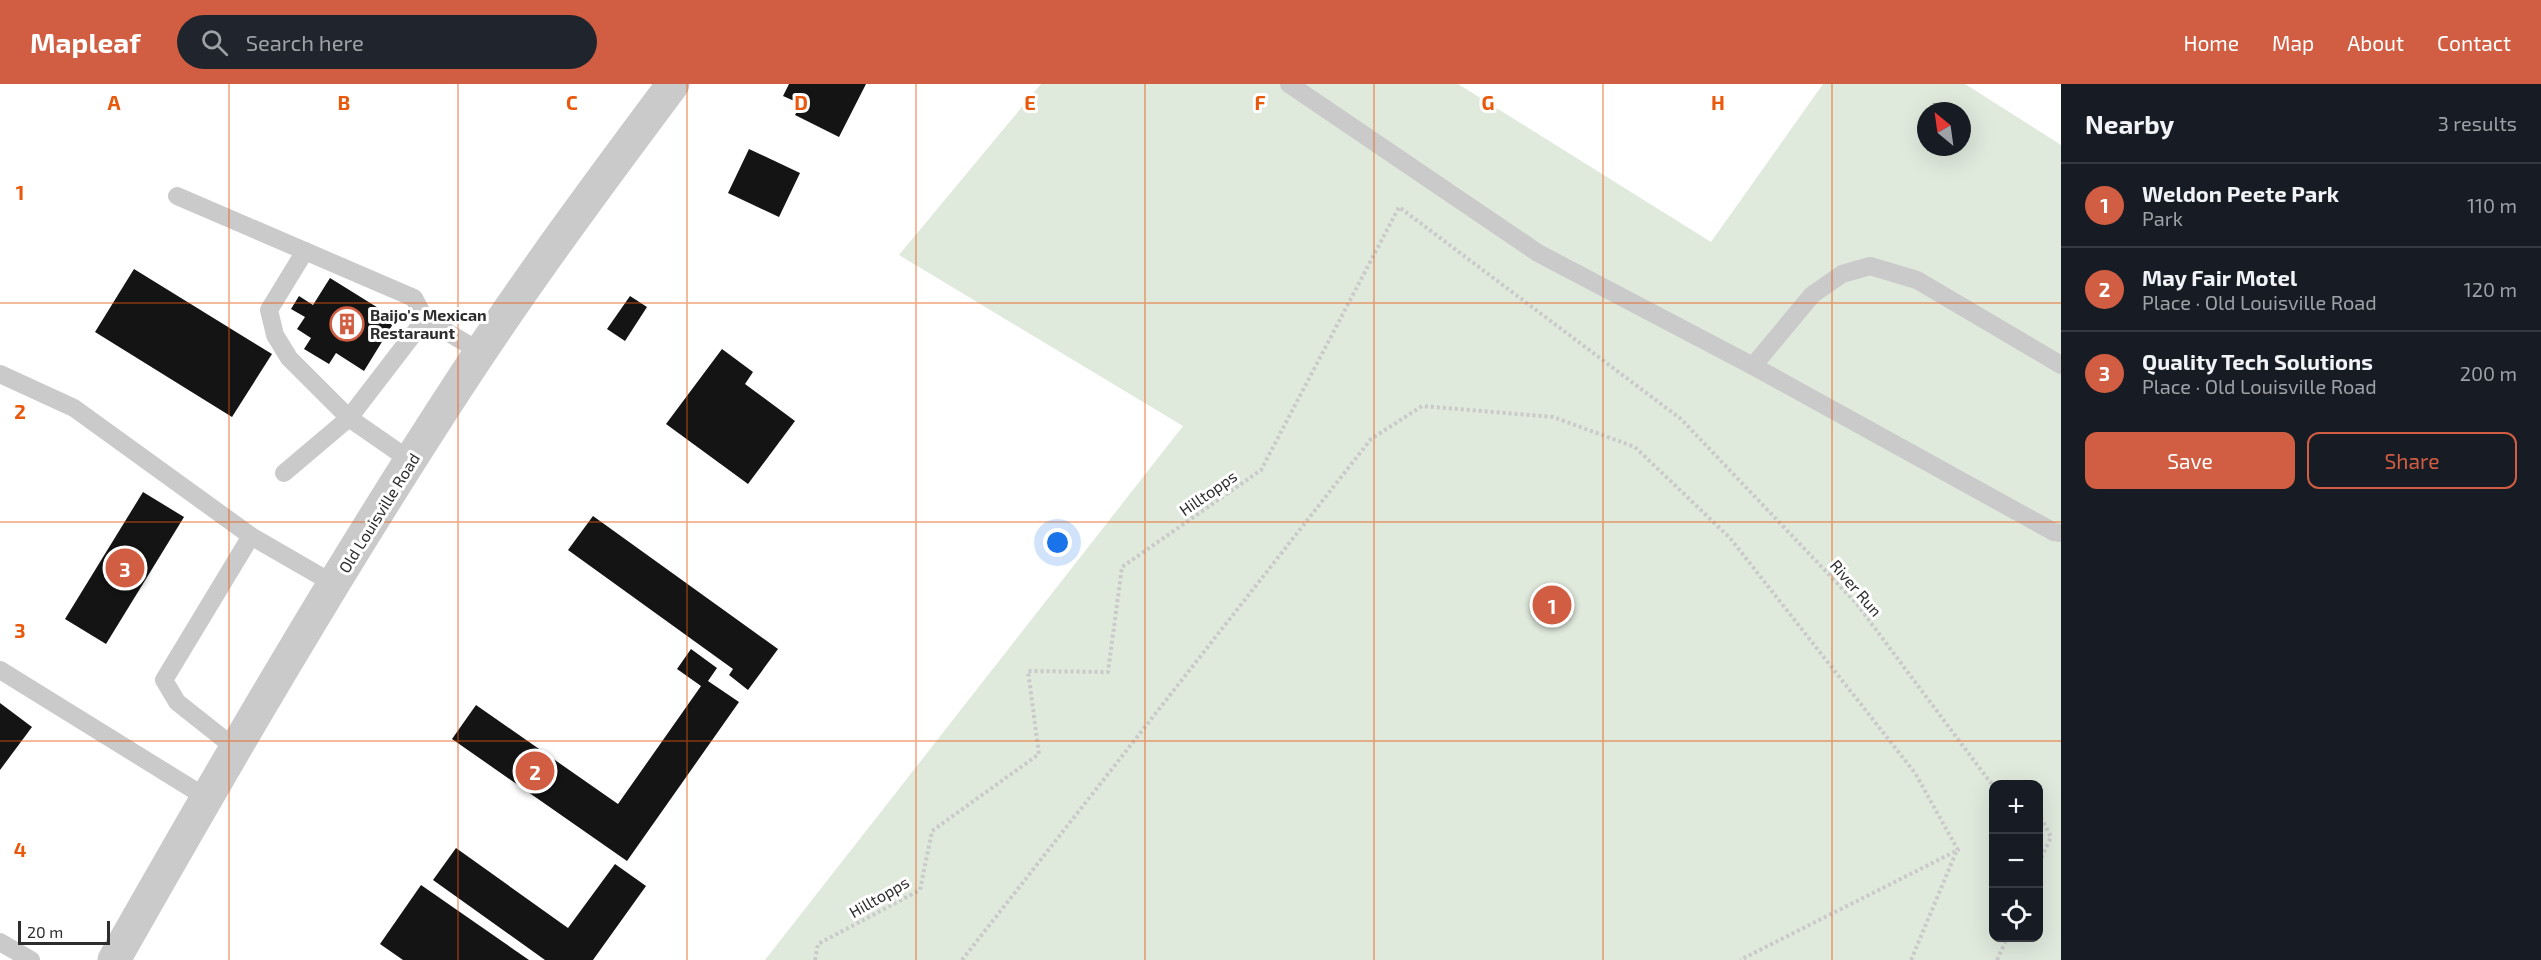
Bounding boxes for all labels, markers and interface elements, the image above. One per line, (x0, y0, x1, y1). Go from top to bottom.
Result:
search box (177, 15, 597, 69)
text: Mapleaf (30, 25, 141, 59)
icon: search (198, 26, 231, 59)
text: Search here (246, 29, 364, 55)
text: Home (2183, 30, 2239, 55)
text: Map (2272, 30, 2314, 55)
text: About (2347, 30, 2404, 55)
text: Contact (2437, 30, 2511, 55)
text: A (107, 90, 121, 114)
text: B (338, 90, 350, 114)
text: C (566, 90, 578, 114)
text: D (794, 90, 808, 114)
text: E (1024, 90, 1036, 114)
text: F (1254, 90, 1266, 114)
text: G (1482, 90, 1494, 114)
text: H (1711, 90, 1725, 114)
north arrow (1917, 102, 1971, 156)
text: Nearby (2085, 108, 2174, 139)
text: 3 results (2438, 111, 2517, 135)
text: 1 (16, 180, 24, 204)
text: Weldon Peete Park (2142, 180, 2339, 206)
text: 1 (2100, 193, 2109, 217)
text: 110 m (2467, 193, 2517, 217)
text: Park (2142, 206, 2183, 230)
text: May Fair Motel (2142, 264, 2297, 290)
text: 2 (2099, 277, 2110, 301)
text: 120 m (2464, 277, 2517, 301)
text: Place · Old Louisville Road (2142, 290, 2377, 314)
place label: Baijo's Mexican Restaraunt (370, 305, 487, 342)
building icon: Baijo's Mexican Restaraunt (329, 306, 365, 342)
text: Quality Tech Solutions (2142, 348, 2373, 374)
text: 3 (2099, 361, 2110, 385)
text: 200 m (2460, 361, 2517, 385)
text: Place · Old Louisville Road (2142, 374, 2377, 398)
text: 2 (14, 399, 26, 423)
button: Save (2085, 432, 2295, 489)
button: Share (2307, 432, 2517, 489)
street label: Old Louisville Road (334, 449, 423, 576)
street label: Hilltopps (1175, 466, 1240, 519)
your location (1043, 528, 1072, 557)
pin: 3 (106, 546, 144, 590)
street label: River Run (1827, 555, 1886, 620)
pin: 1 (1532, 582, 1572, 628)
text: 3 (14, 618, 26, 642)
pin: 2 (516, 748, 554, 794)
map controls (1989, 780, 2043, 942)
button: + (1989, 780, 2043, 834)
button: − (1989, 834, 2043, 888)
text: 4 (14, 837, 27, 861)
street label: Hilltopps (845, 872, 912, 921)
button: locate (1989, 888, 2043, 942)
scale bar (18, 918, 110, 946)
text: 20 m (27, 922, 63, 941)

